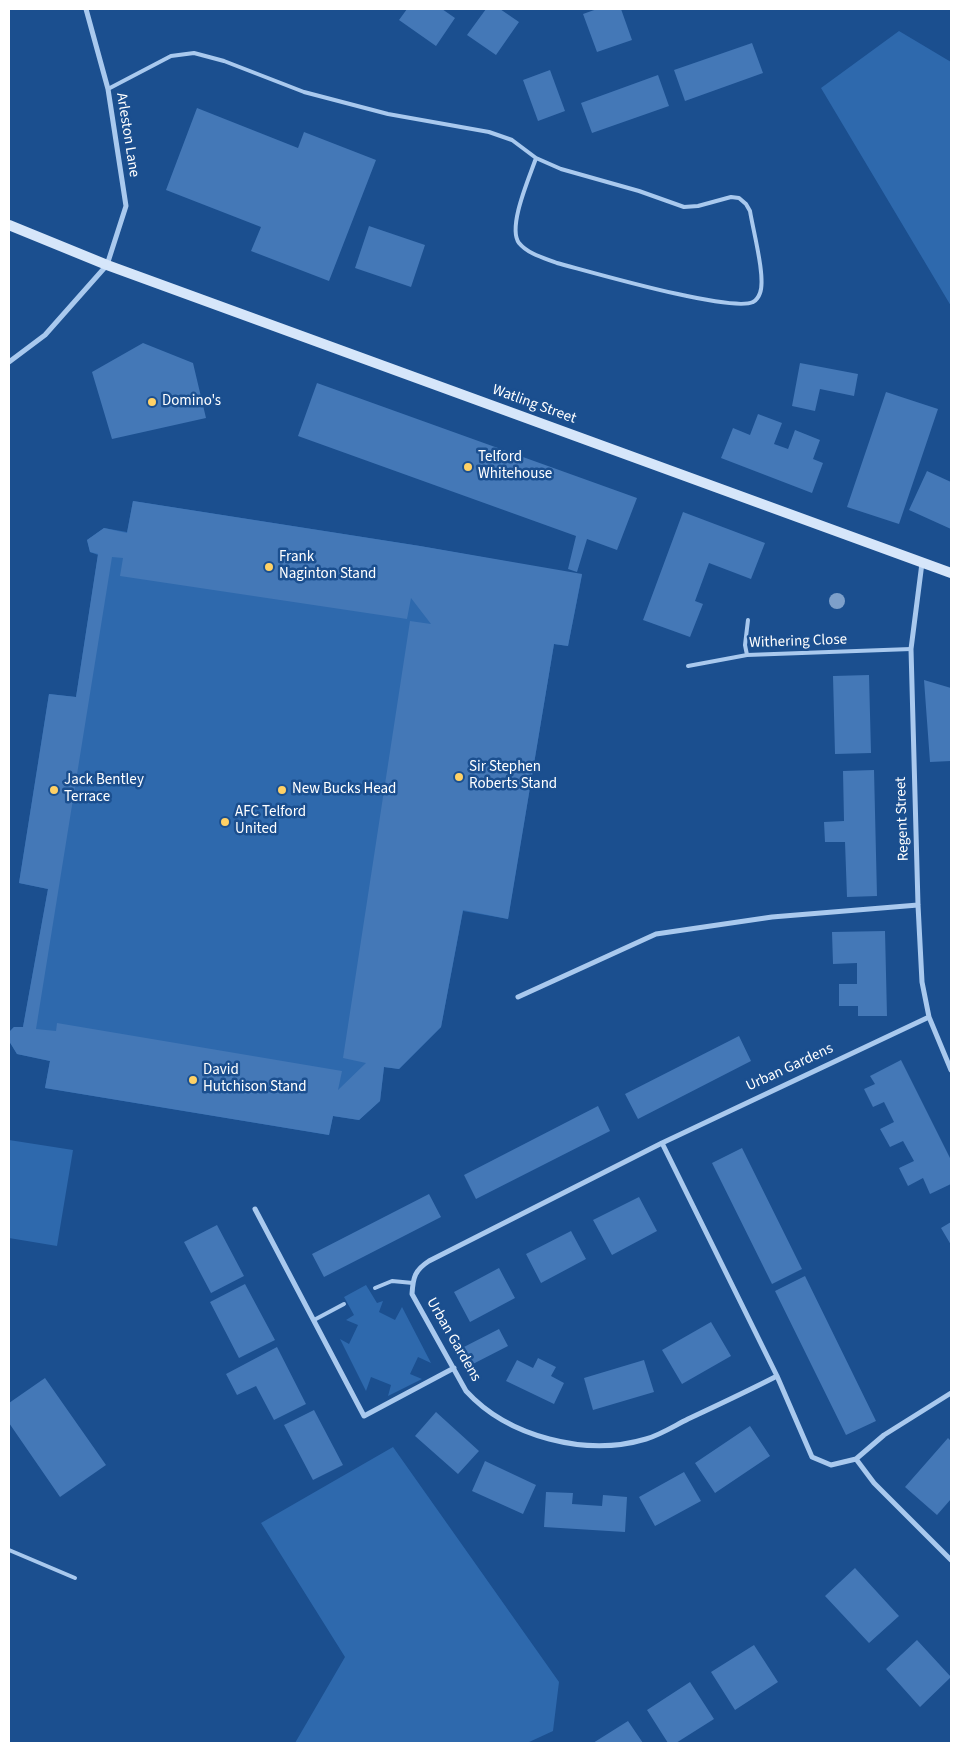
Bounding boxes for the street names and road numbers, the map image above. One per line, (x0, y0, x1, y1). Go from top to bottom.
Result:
street label: Arleston Lane (111, 91, 143, 179)
street label: Watling Street (490, 382, 578, 428)
street label: Withering Close (749, 631, 847, 653)
street label: Regent Street (893, 777, 913, 861)
street label: Urban Gardens (744, 1040, 836, 1096)
street label: Urban Gardens (422, 1295, 484, 1385)

